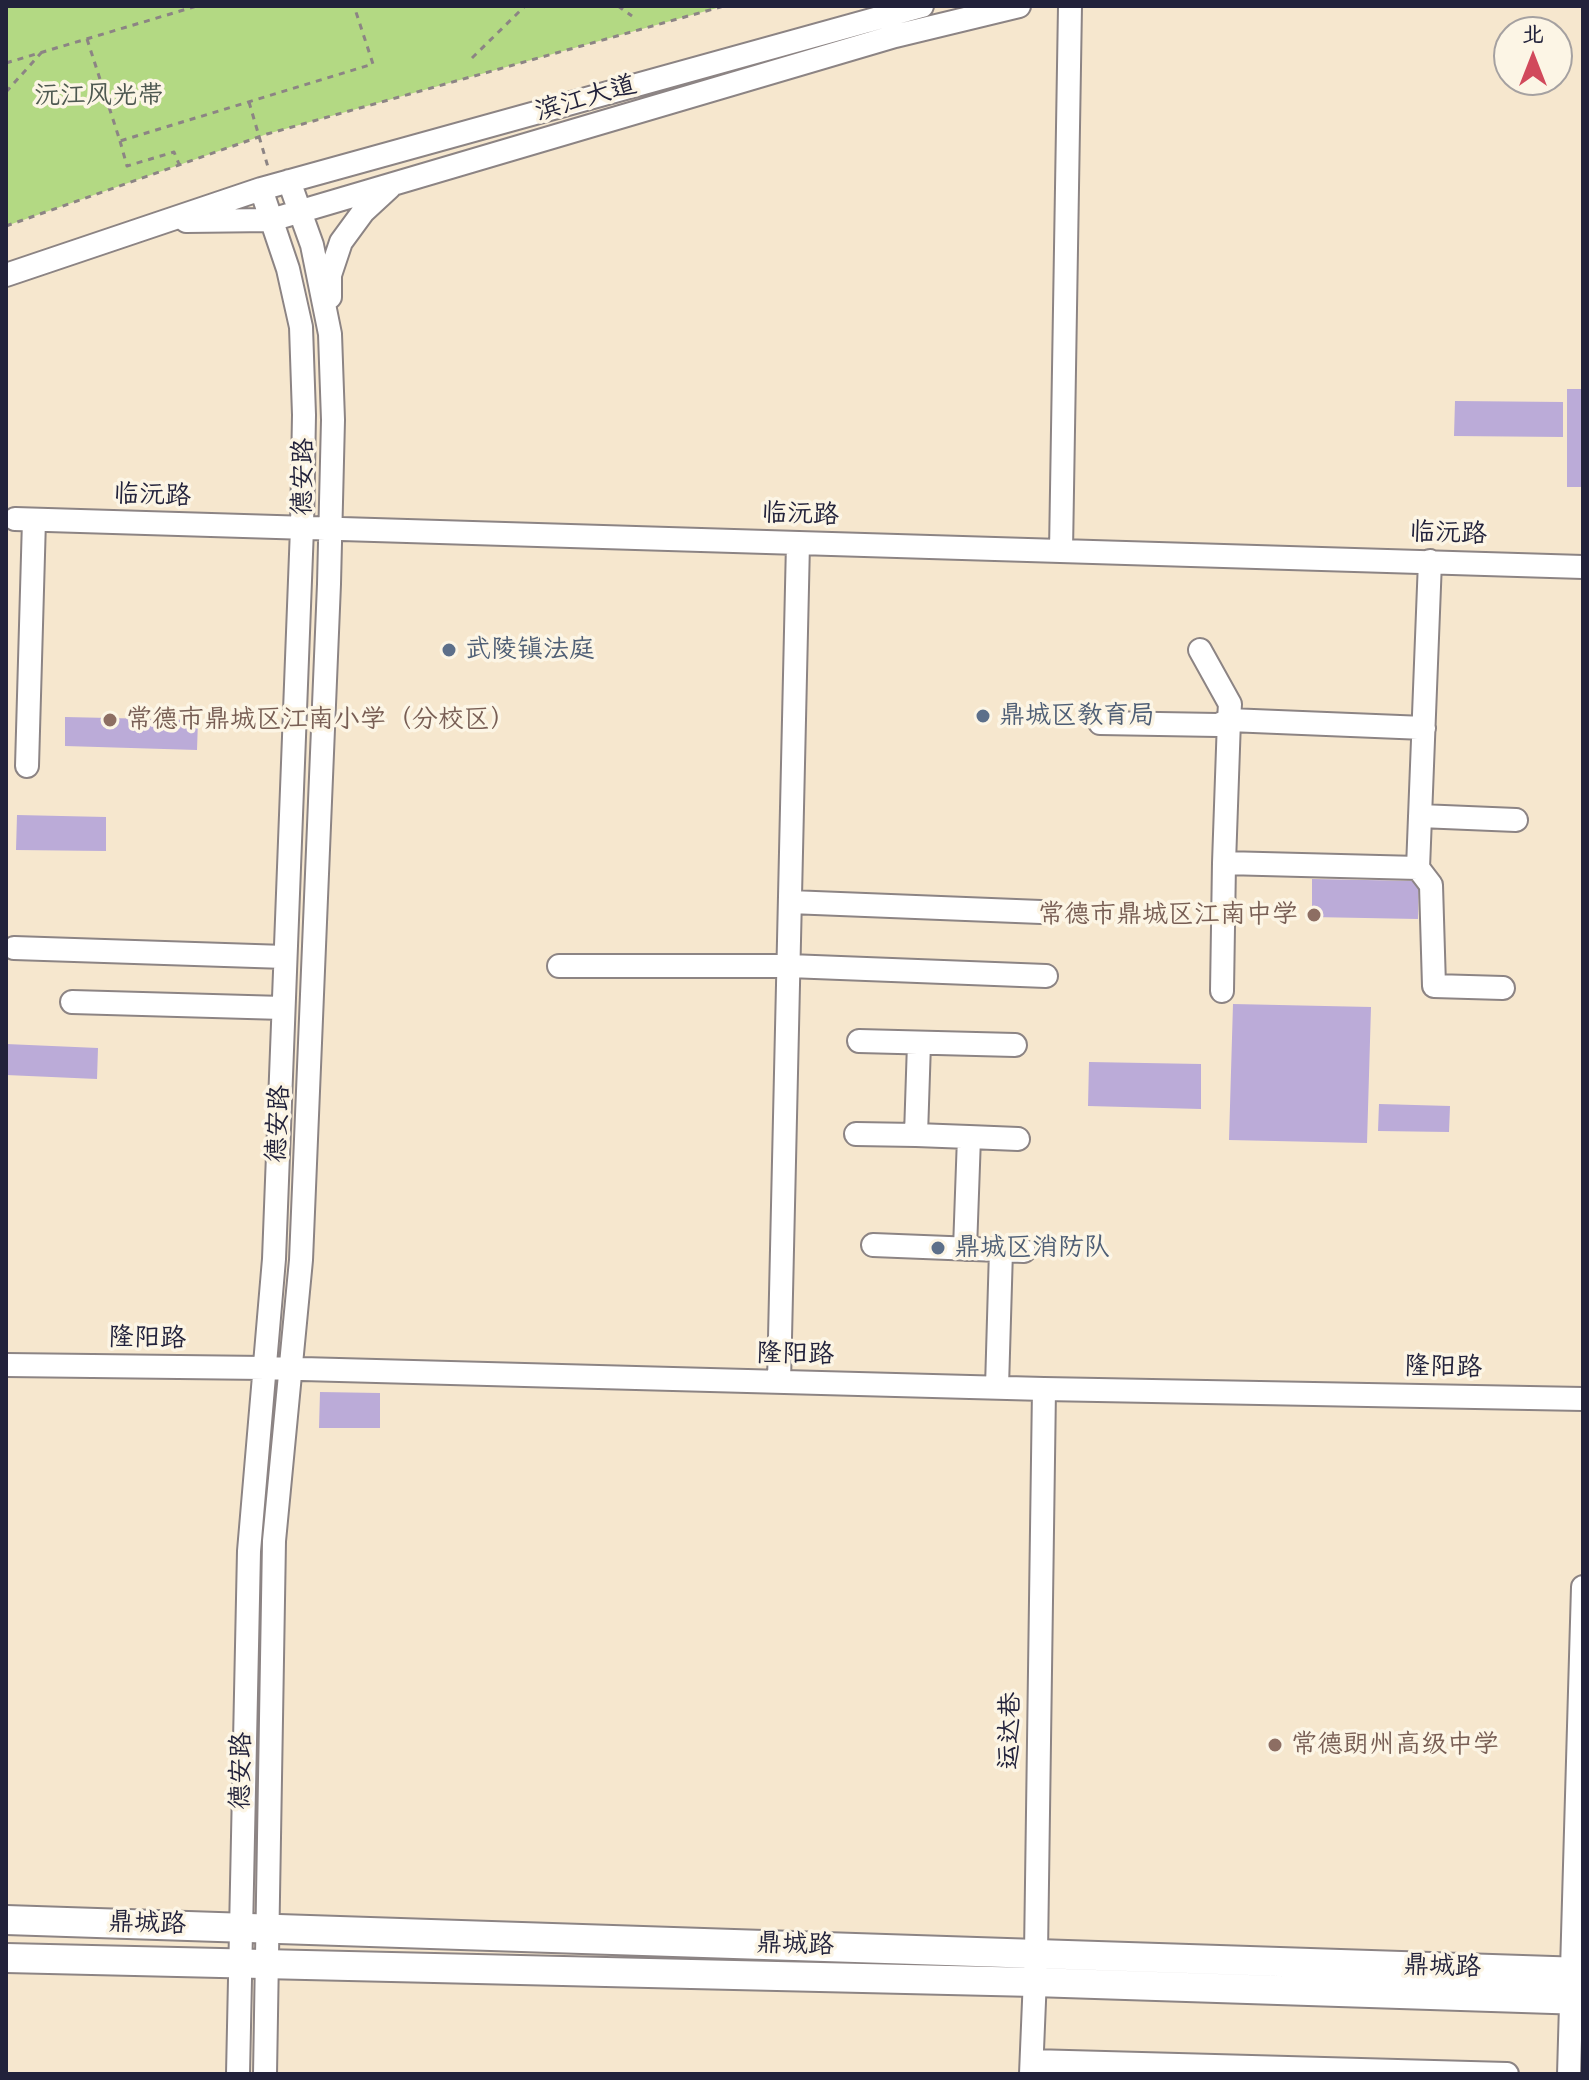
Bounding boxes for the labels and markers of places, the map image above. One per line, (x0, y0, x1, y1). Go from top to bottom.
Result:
place label: 武陵镇法庭 (465, 634, 595, 666)
marker: 武陵镇法庭 (440, 641, 458, 659)
place label: 鼎城区教育局 (999, 700, 1155, 732)
place label: 常德市鼎城区江南小学（分校区） (126, 704, 516, 736)
marker: 鼎城区教育局 (974, 707, 992, 725)
marker: 常德市鼎城区江南小学（分校区） (101, 711, 119, 729)
place label: 常德市鼎城区江南中学 (1038, 899, 1298, 931)
marker: 常德市鼎城区江南中学 (1305, 906, 1323, 924)
place label: 鼎城区消防队 (954, 1232, 1110, 1264)
marker: 鼎城区消防队 (929, 1239, 947, 1257)
place label: 常德朗州高级中学 (1291, 1729, 1499, 1761)
marker: 常德朗州高级中学 (1266, 1736, 1284, 1754)

